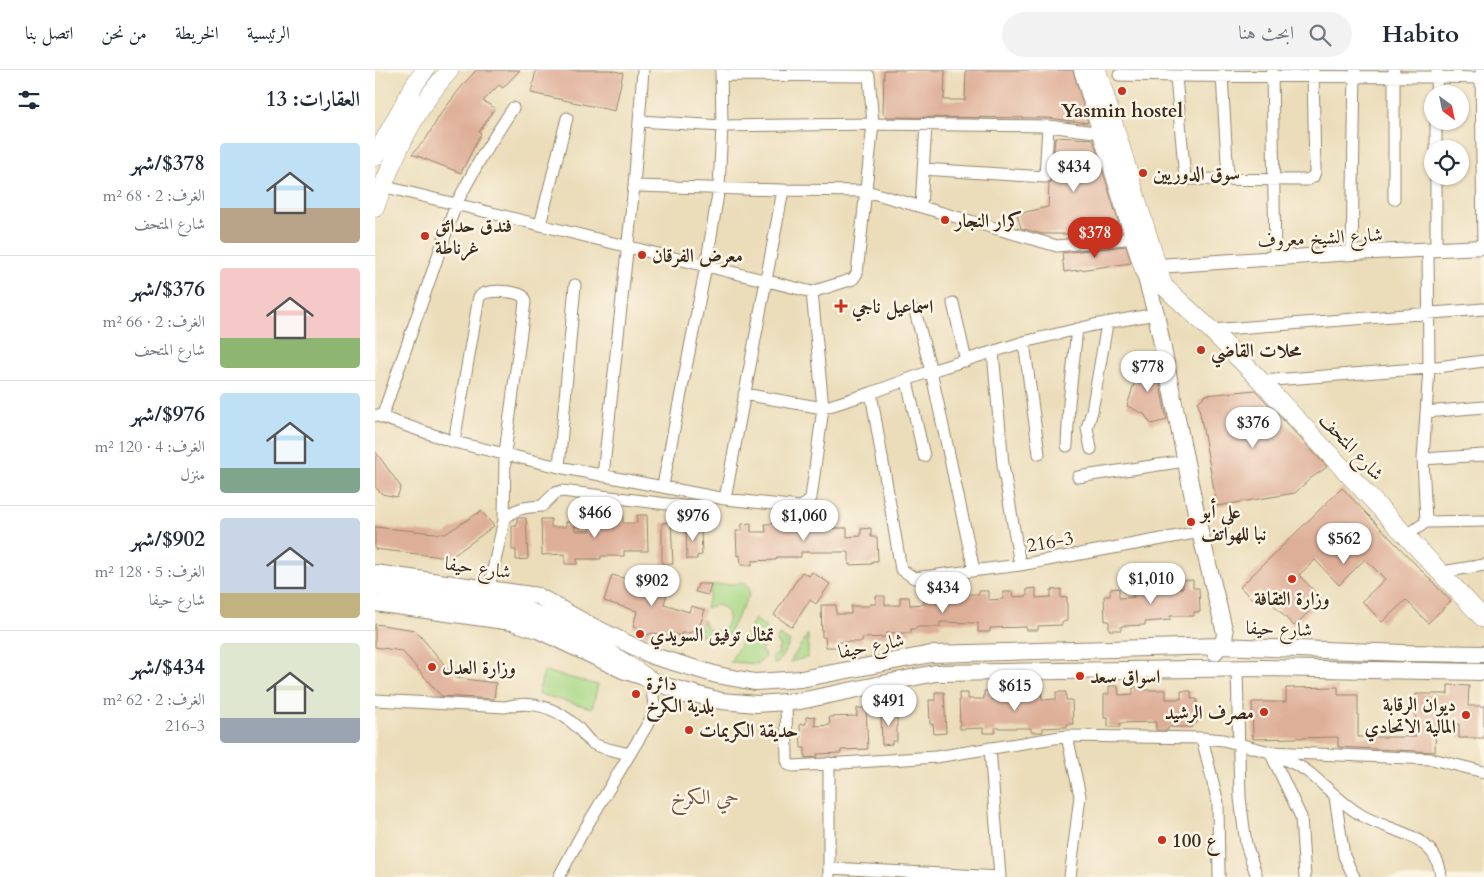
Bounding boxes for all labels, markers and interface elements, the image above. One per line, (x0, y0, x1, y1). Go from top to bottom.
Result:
search box (1002, 12, 1352, 57)
text: Habito (1382, 18, 1459, 51)
text: ابحث هنا (1238, 20, 1294, 46)
text: اتصل بنا (25, 21, 73, 46)
text: من نحن (101, 21, 147, 46)
text: الخريطة (175, 21, 219, 46)
text: الرئيسية (247, 21, 290, 46)
icon: search (1306, 21, 1334, 49)
text: العقارات: 13 (266, 85, 360, 114)
marker: Yasmin hostel (1116, 85, 1128, 97)
north arrow (1424, 85, 1469, 130)
map controls (1424, 85, 1469, 185)
icon: filters (15, 86, 43, 114)
place label: Yasmin hostel (1061, 98, 1183, 124)
button: locate (1424, 140, 1469, 185)
text: $378/شهر (130, 149, 205, 178)
pin: $434 (1044, 150, 1104, 193)
text: $434 (1058, 156, 1090, 178)
place label: سوق الدوريين (1153, 161, 1240, 187)
icon: home (260, 163, 320, 223)
marker: سوق الدوريين (1137, 167, 1149, 179)
text: الغرف: 2 · 68 m² (103, 185, 205, 207)
place label: كرار النجار (953, 208, 1022, 234)
text: شارع المتحف (134, 213, 205, 235)
place label: فندق حدائق غرناطة (435, 213, 512, 261)
marker: كرار النجار (939, 214, 951, 226)
pin: $378 (1065, 216, 1125, 259)
text: $378 (1079, 222, 1111, 244)
street label: شارع الشيخ معروف (1257, 222, 1384, 258)
marker: فندق حدائق غرناطة (419, 230, 431, 242)
place label: معرض الفرقان (652, 243, 743, 269)
marker: معرض الفرقان (636, 249, 648, 261)
text: $376/شهر (130, 275, 205, 304)
icon: home (260, 288, 320, 348)
place label: اسماعيل ناجي (851, 294, 933, 322)
marker: اسماعيل ناجي (834, 299, 848, 313)
text: الغرف: 2 · 66 m² (103, 311, 205, 333)
place label: محلات القاضي (1211, 338, 1302, 368)
text: شارع المتحف (134, 339, 205, 361)
marker: محلات القاضي (1195, 344, 1207, 356)
pin: $778 (1118, 350, 1178, 393)
text: $778 (1132, 356, 1164, 378)
text: $976/شهر (130, 400, 205, 429)
pin: $376 (1223, 406, 1283, 449)
street label: شارع المتحف (1312, 407, 1390, 488)
text: $376 (1237, 412, 1269, 434)
icon: home (260, 413, 320, 473)
text: الغرف: 4 · 120 m² (95, 436, 205, 458)
text: منزل (180, 464, 205, 486)
pin: $466 (565, 496, 625, 539)
place label: علي أبو نبا للهواتف (1199, 498, 1267, 547)
pin: $976 (663, 500, 723, 542)
pin: $1,060 (763, 500, 845, 542)
text: $466 (579, 502, 611, 524)
text: $976 (677, 505, 709, 527)
text: $1,060 (781, 505, 827, 527)
marker: علي أبو نبا للهواتف (1185, 516, 1197, 528)
pin: $562 (1314, 522, 1374, 565)
text: $902/شهر (130, 525, 205, 554)
street label: 216-3 (1025, 525, 1076, 559)
text: $562 (1328, 528, 1360, 550)
icon: home (260, 538, 320, 598)
street label: شارع حيفا (443, 550, 513, 587)
text: الغرف: 5 · 128 m² (95, 561, 205, 583)
pin: $1,010 (1110, 562, 1192, 605)
pin: $902 (622, 564, 682, 607)
text: $1,010 (1128, 568, 1174, 590)
text: $902 (636, 570, 668, 592)
pin: $434 (913, 572, 973, 614)
marker: وزارة الثقافة (1286, 573, 1298, 585)
text: $434 (927, 577, 959, 599)
place label: وزارة الثقافة (1254, 586, 1330, 612)
text: شارع حيفا (149, 589, 205, 611)
street label: شارع حيفا (1245, 615, 1313, 645)
place label: تمثال توفيق السويدي (650, 622, 774, 650)
street label: شارع حيفا (836, 627, 907, 667)
marker: تمثال توفيق السويدي (634, 628, 646, 640)
text: $434/شهر (130, 653, 205, 682)
place label: وزارة العدل (442, 655, 516, 681)
marker: وزارة العدل (426, 661, 438, 673)
icon: home (260, 663, 320, 723)
place label: اسواق سعد (1090, 664, 1160, 690)
pin: $615 (985, 670, 1045, 712)
marker: اسواق سعد (1074, 670, 1086, 682)
place label: دائرة بلدية الكرخ (646, 671, 715, 723)
text: $615 (999, 675, 1031, 697)
pin: $491 (859, 684, 919, 727)
marker: دائرة بلدية الكرخ (630, 688, 642, 700)
text: الغرف: 2 · 62 m² (103, 689, 205, 711)
text: $491 (873, 690, 905, 712)
place label: ديوان الرقابة المالية الاتحادي (1365, 692, 1456, 742)
place label: مصرف الرشيد (1164, 700, 1254, 726)
marker: مصرف الرشيد (1258, 706, 1270, 718)
marker: ديوان الرقابة المالية الاتحادي (1460, 709, 1472, 721)
text: 216-3 (165, 715, 205, 737)
place label: حديقة الكريمات (699, 718, 798, 744)
marker: حديقة الكريمات (683, 724, 695, 736)
district label: حي الكرخ (671, 783, 739, 816)
place label: 100 ع (1172, 828, 1220, 856)
marker: 100 ع (1156, 834, 1168, 846)

